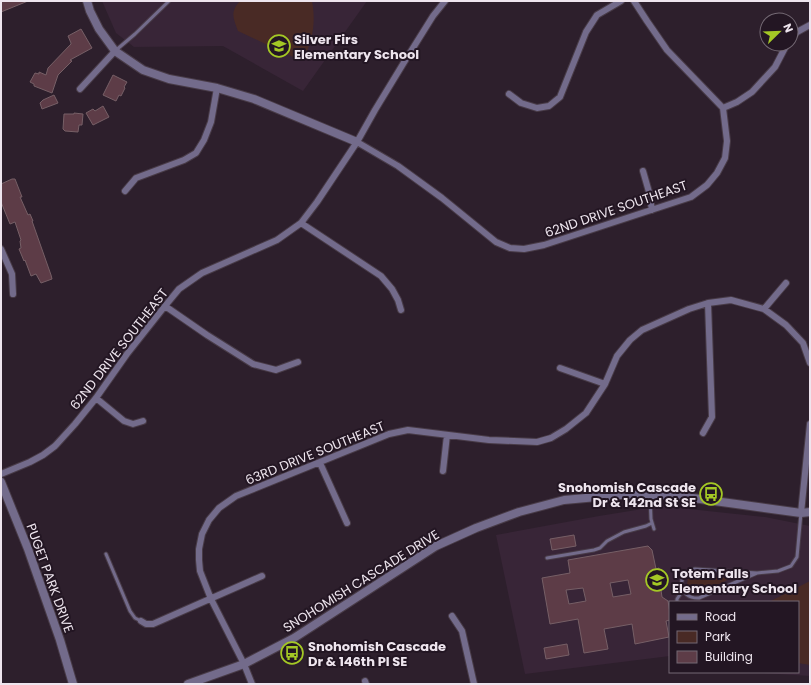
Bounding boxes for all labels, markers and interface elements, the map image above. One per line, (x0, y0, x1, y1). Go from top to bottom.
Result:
north arrow (759, 12, 799, 52)
text: N (779, 21, 797, 35)
place label: Silver Firs Elementary School (294, 30, 419, 64)
school or university icon: Silver Firs Elementary School (266, 33, 292, 59)
street label: 62ND DRIVE SOUTHEAST (542, 176, 690, 242)
street label: 62ND DRIVE SOUTHEAST (65, 284, 173, 414)
street label: 63RD DRIVE SOUTHEAST (243, 416, 387, 490)
place label: Snohomish Cascade Dr & 142nd St SE (558, 478, 696, 512)
bus stop icon: Snohomish Cascade Dr & 142nd St SE (698, 481, 724, 507)
street label: PUGET PARK DRIVE (21, 521, 79, 635)
street label: SNOHOMISH CASCADE DRIVE (279, 525, 443, 637)
place label: Totem Falls Elementary School (672, 564, 797, 598)
school or university icon: Totem Falls Elementary School (644, 567, 670, 593)
legend (669, 601, 799, 673)
text: Road (705, 608, 736, 625)
text: Park (705, 628, 732, 645)
place label: Snohomish Cascade Dr & 146th Pl SE (308, 637, 446, 671)
bus stop icon: Snohomish Cascade Dr & 146th Pl SE (279, 640, 305, 666)
text: Building (705, 648, 753, 665)

